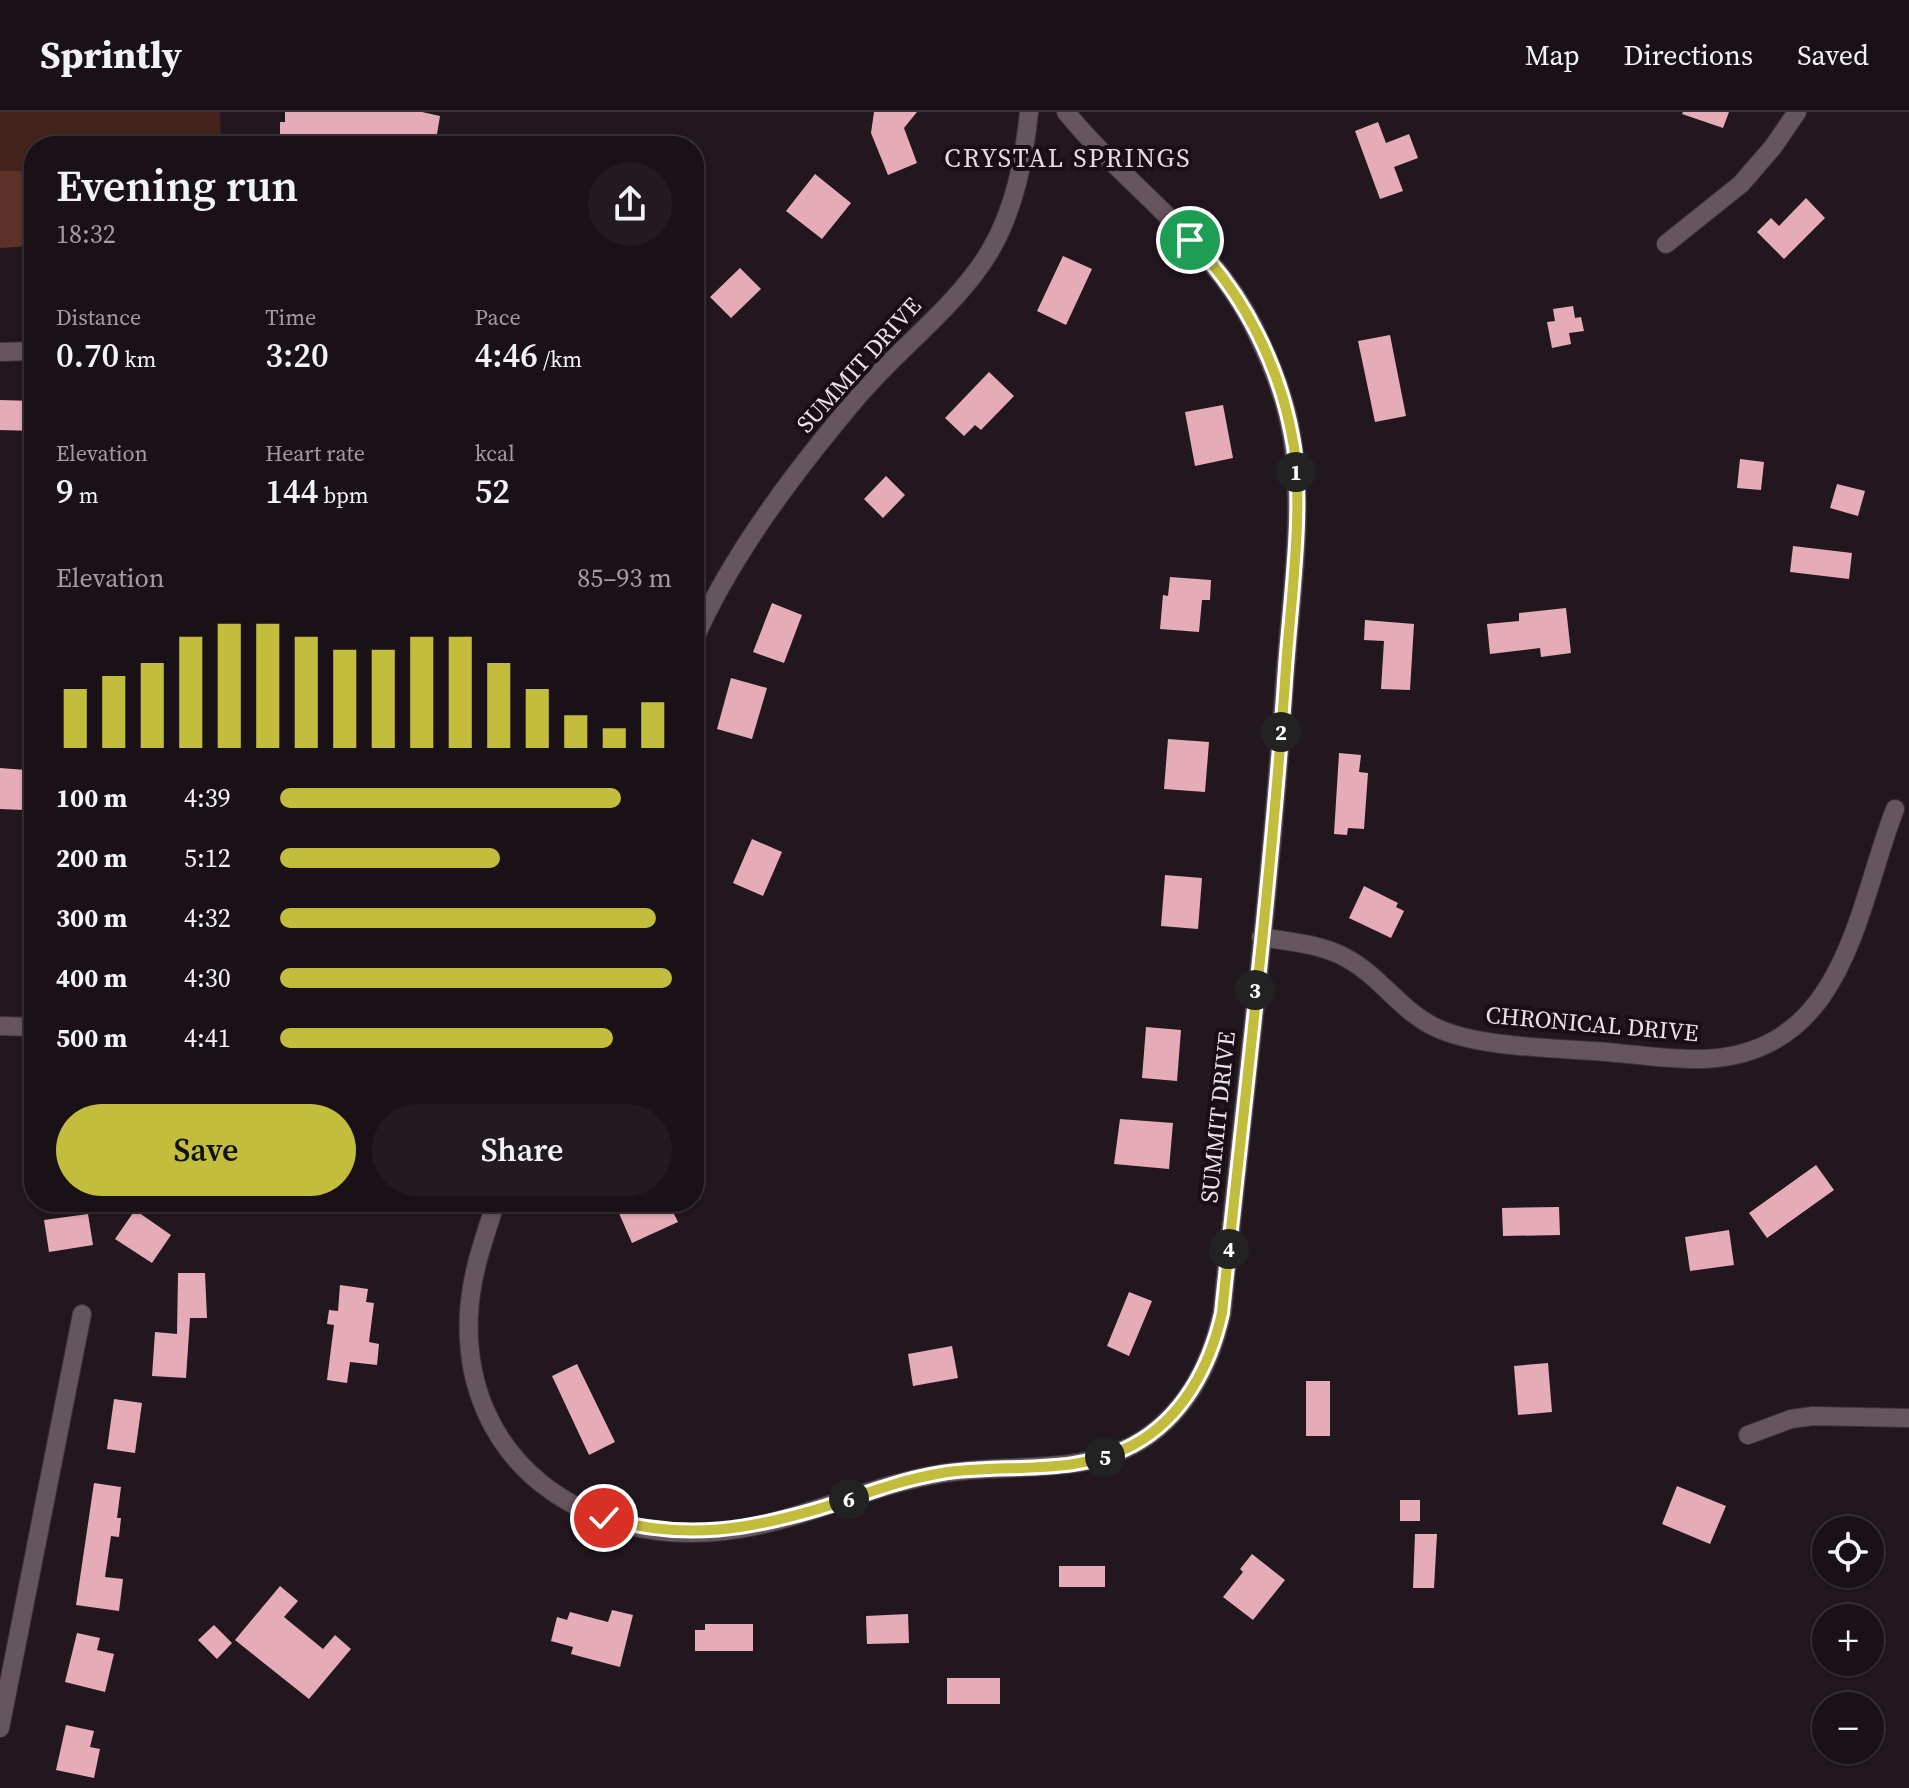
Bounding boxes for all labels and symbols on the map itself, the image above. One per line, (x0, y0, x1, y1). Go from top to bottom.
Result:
district label: CRYSTAL SPRINGS (944, 140, 1192, 176)
pin (1156, 206, 1224, 274)
street label: SUMMIT DRIVE (789, 290, 928, 440)
pin: 1 (1276, 452, 1316, 492)
pin: 2 (1261, 712, 1301, 752)
pin: 3 (1235, 970, 1275, 1010)
street label: CHRONICAL DRIVE (1484, 998, 1700, 1049)
street label: SUMMIT DRIVE (1192, 1030, 1243, 1204)
pin: 4 (1209, 1229, 1249, 1269)
pin: 5 (1085, 1437, 1125, 1477)
pin: 6 (829, 1479, 869, 1519)
pin (570, 1484, 638, 1552)

